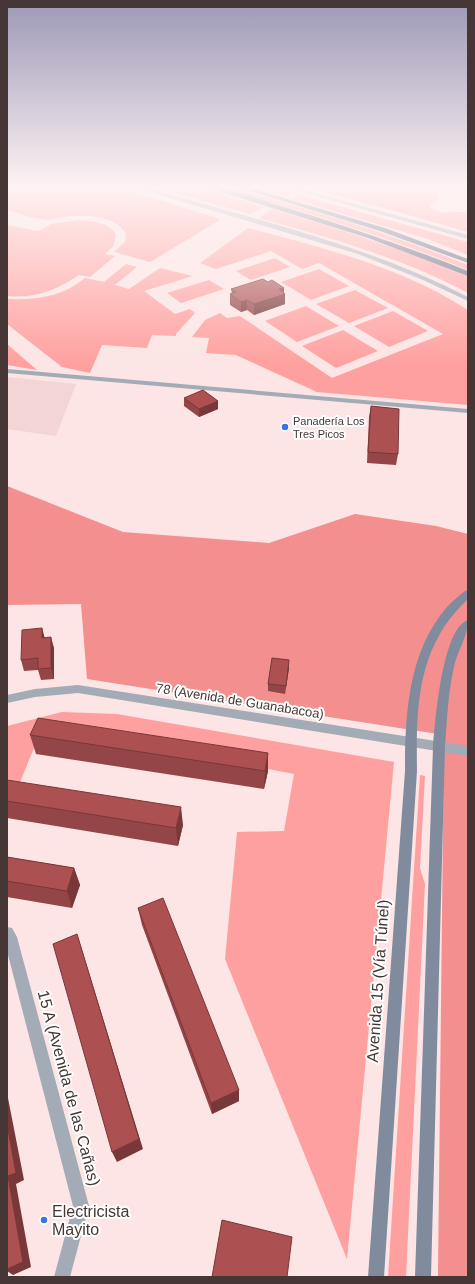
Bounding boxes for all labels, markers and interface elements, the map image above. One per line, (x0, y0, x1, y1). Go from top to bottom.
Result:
place label: Panadería Los Tres Picos (293, 415, 365, 440)
marker: Panadería Los Tres Picos (280, 422, 290, 432)
street label: 78 (Avenida de Guanabacoa) (155, 680, 325, 722)
street label: Avenida 15 (Vía Túnel) (364, 899, 392, 1063)
street label: 15 A (Avenida de las Cañas) (35, 988, 103, 1188)
place label: Electricista Mayito (52, 1203, 129, 1238)
marker: Electricista Mayito (39, 1215, 49, 1225)

